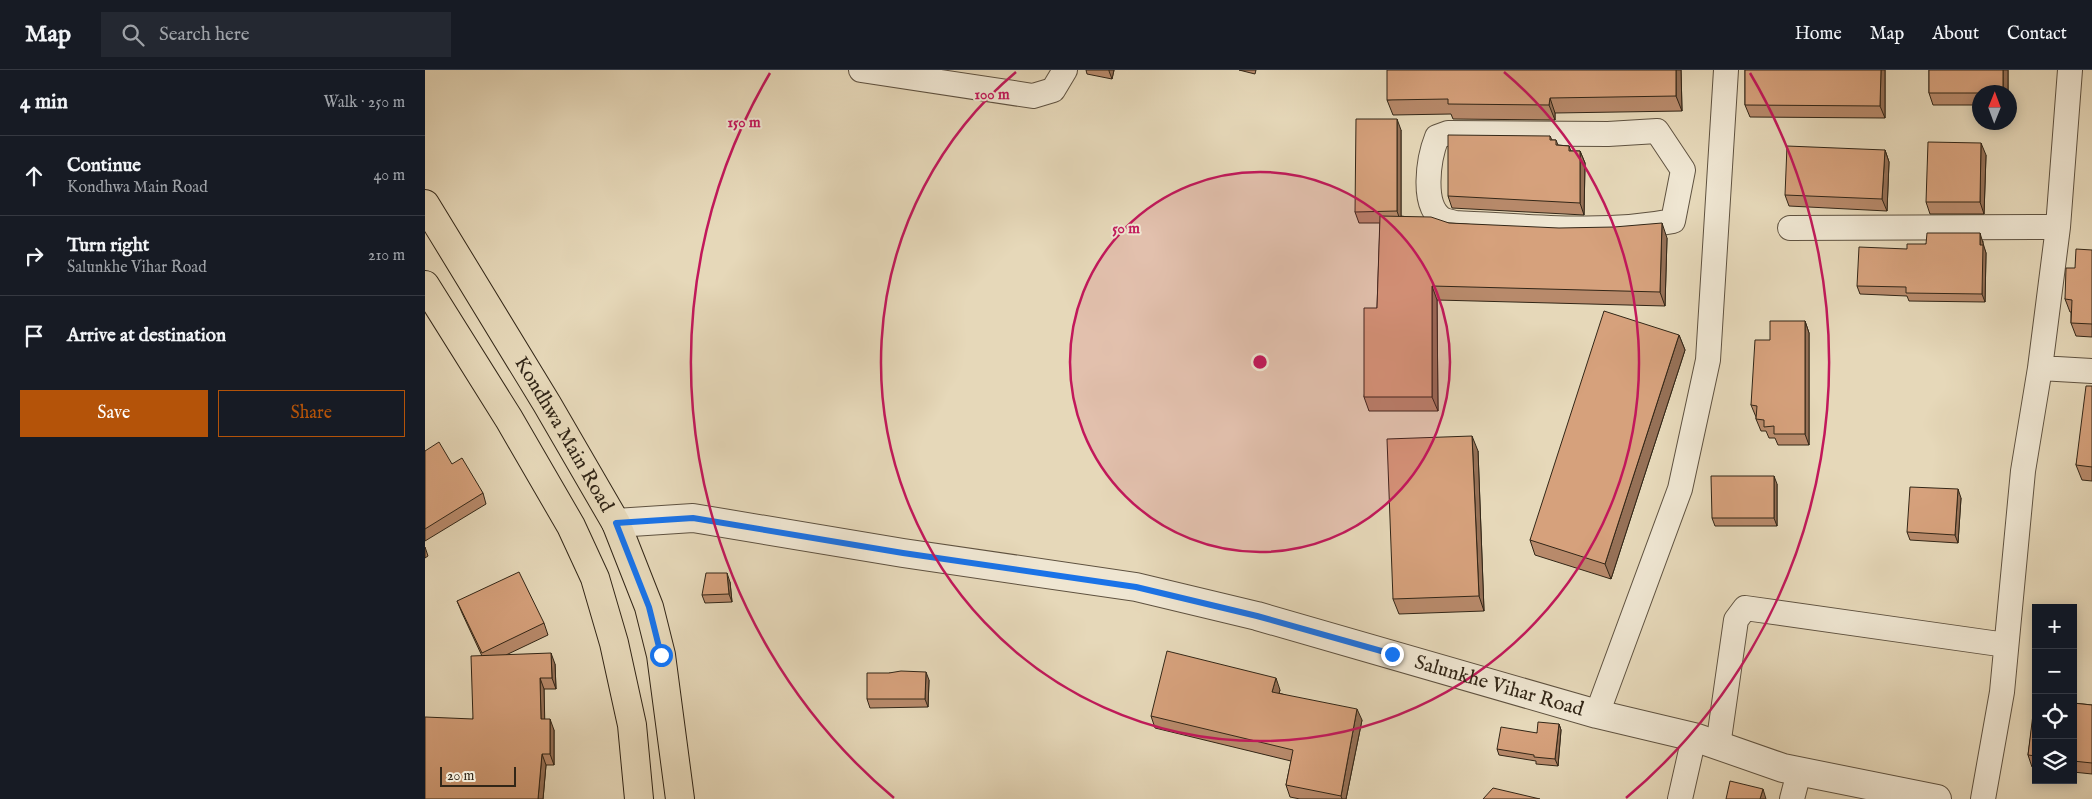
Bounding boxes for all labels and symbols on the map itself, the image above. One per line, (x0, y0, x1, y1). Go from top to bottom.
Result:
text: 100 m (974, 85, 1010, 104)
north arrow (1972, 85, 2017, 130)
text: 150 m (727, 113, 761, 132)
text: 50 m (1112, 219, 1140, 238)
street label: Kondhwa Main Road (509, 352, 620, 517)
centre of rings (1251, 353, 1269, 371)
route end (1381, 643, 1404, 666)
route start (650, 644, 673, 667)
street label: Salunkhe Vihar Road (1412, 650, 1587, 722)
scale bar (440, 764, 516, 787)

